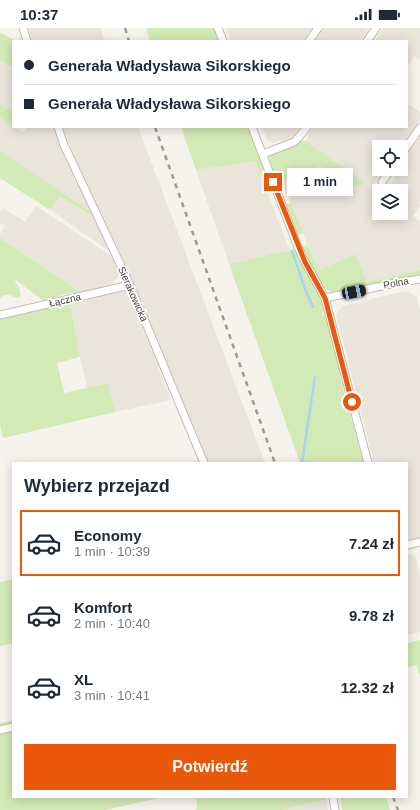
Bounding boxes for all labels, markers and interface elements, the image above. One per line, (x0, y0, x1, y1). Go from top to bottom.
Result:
text: 10:37 (20, 6, 58, 23)
text: Generała Władysława Sikorskiego (48, 57, 291, 74)
text: Generała Władysława Sikorskiego (48, 95, 291, 112)
map controls (372, 140, 408, 220)
button: locate (372, 140, 408, 176)
callout: 1 min (287, 168, 353, 196)
route end (264, 173, 282, 191)
text: 1 min (303, 174, 337, 189)
button: layers (372, 184, 408, 220)
street label: Sierakowicka (116, 265, 150, 324)
street label: Polna (382, 275, 410, 291)
car (341, 284, 367, 300)
street label: Łączna (48, 291, 82, 309)
route start (343, 393, 361, 411)
text: Wybierz przejazd (24, 476, 170, 496)
icon: car (26, 525, 62, 561)
text: Economy (74, 527, 142, 544)
text: 7.24 zł (349, 535, 394, 552)
text: 1 min · 10:39 (74, 544, 150, 559)
icon: car (26, 597, 62, 633)
text: Komfort (74, 599, 132, 616)
text: 9.78 zł (349, 607, 394, 624)
text: 2 min · 10:40 (74, 616, 150, 631)
icon: car (26, 669, 62, 705)
text: XL (74, 671, 93, 688)
text: 12.32 zł (341, 679, 394, 696)
text: 3 min · 10:41 (74, 688, 150, 703)
button: Potwierdź (24, 744, 396, 790)

